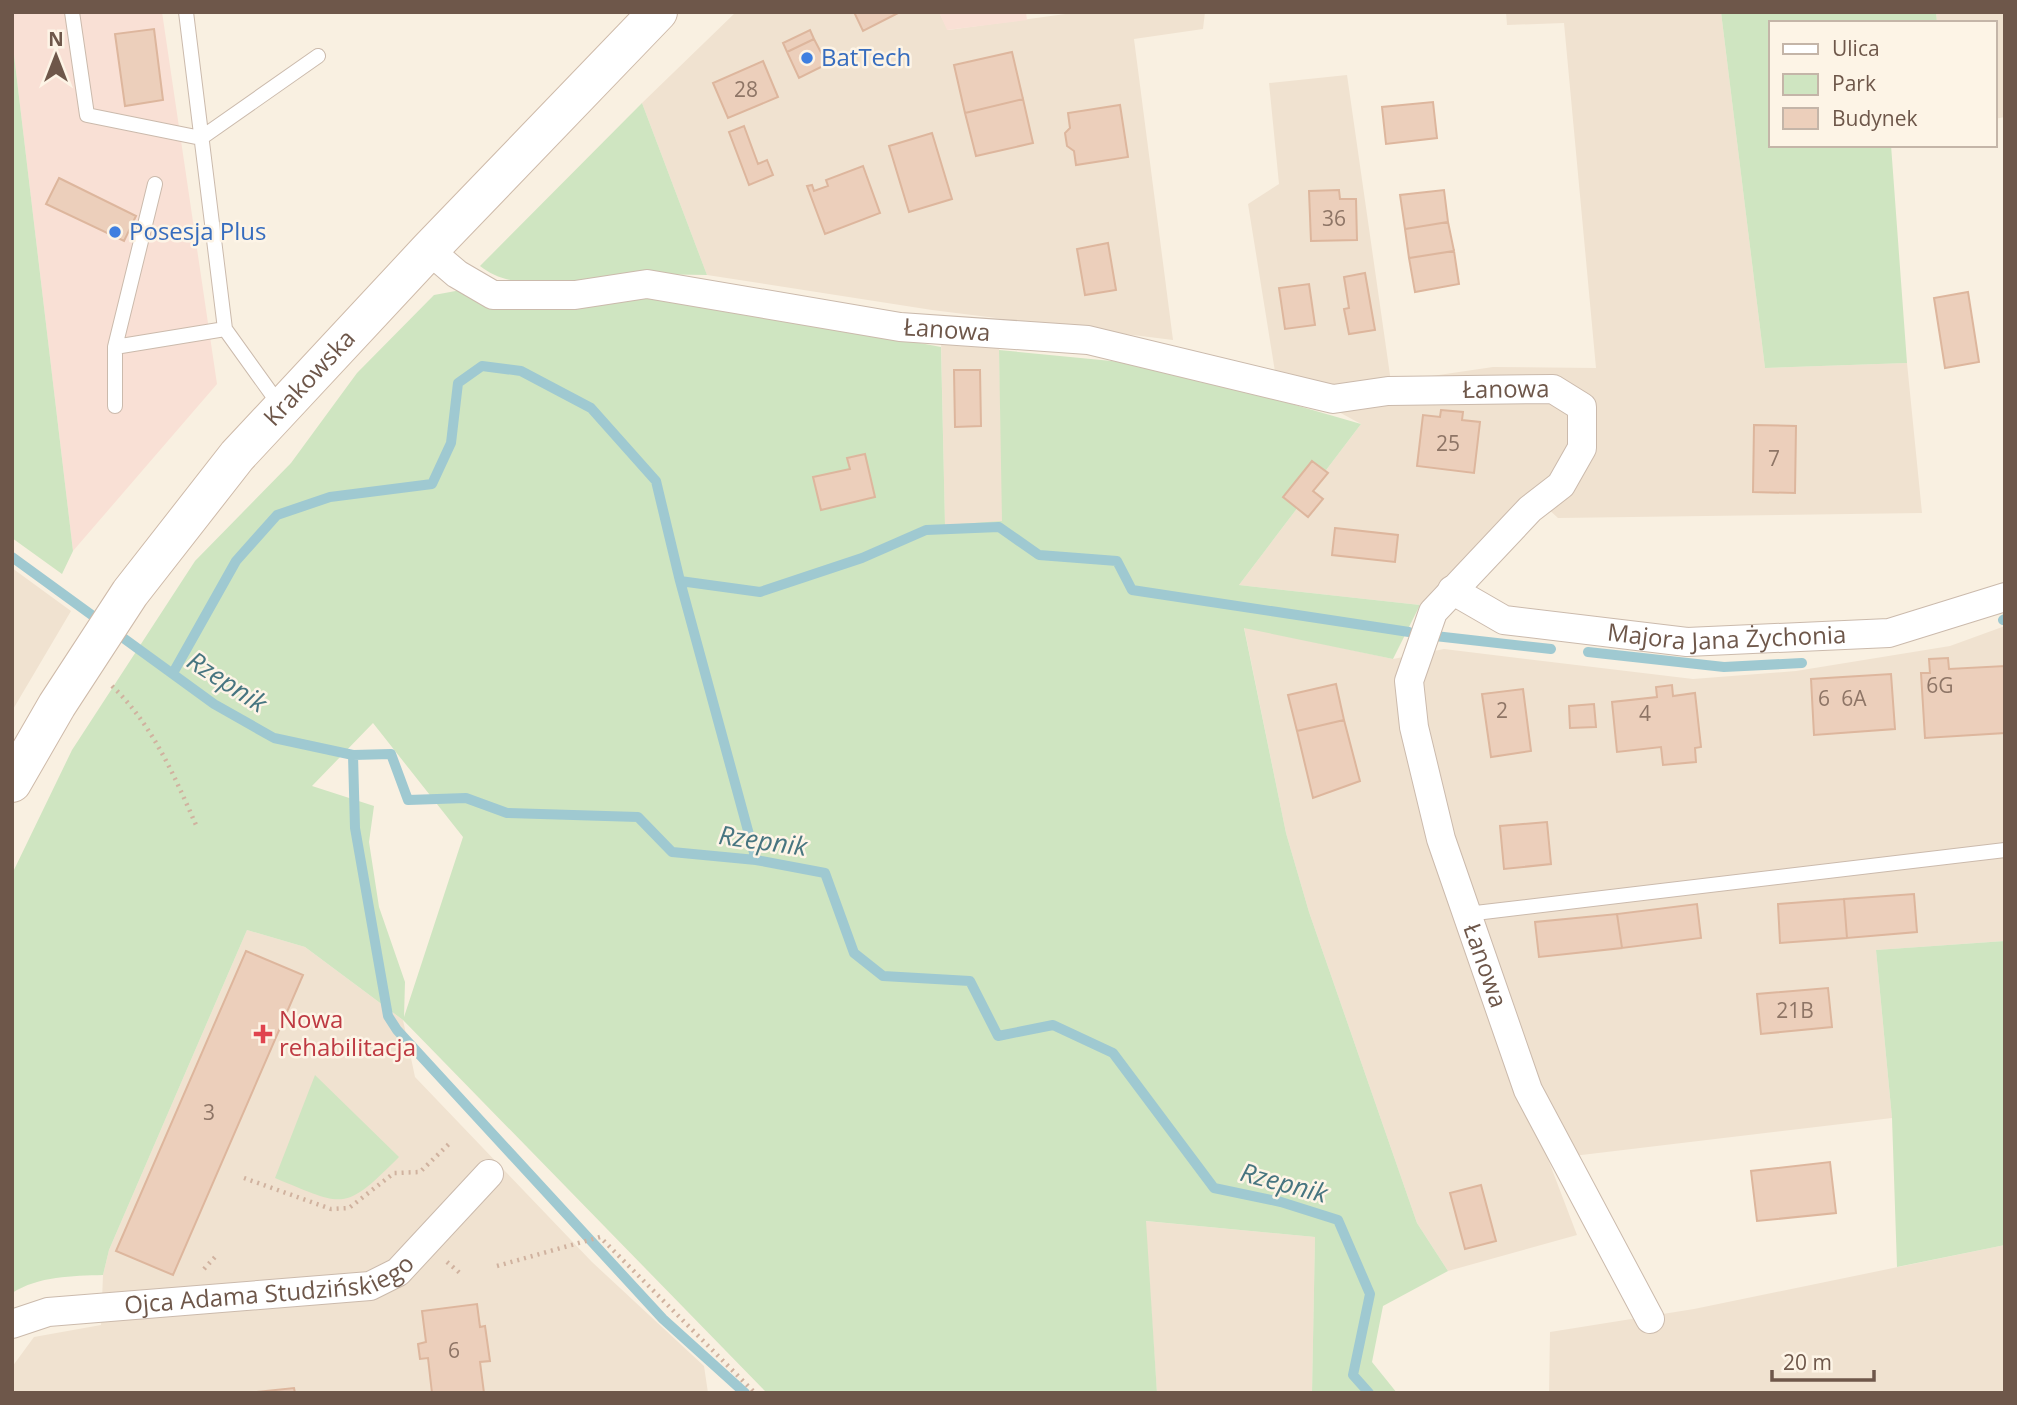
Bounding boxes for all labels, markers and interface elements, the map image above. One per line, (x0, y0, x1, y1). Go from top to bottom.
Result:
north arrow (21, 21, 91, 91)
legend (1769, 21, 1996, 147)
text: N (48, 26, 64, 52)
text: Ulica (1832, 34, 1880, 62)
place label: BatTech (821, 40, 911, 73)
marker: BatTech (799, 50, 815, 66)
text: Park (1832, 69, 1876, 97)
house number: 28 (734, 75, 758, 103)
text: Budynek (1832, 104, 1918, 132)
house number: 36 (1322, 204, 1346, 232)
place label: Posesja Plus (129, 214, 267, 247)
marker: Posesja Plus (107, 224, 123, 240)
street label: Łanowa (902, 309, 991, 348)
street label: Krakowska (255, 322, 362, 433)
street label: Łanowa (1462, 371, 1550, 405)
house number: 25 (1436, 429, 1460, 457)
house number: 7 (1768, 444, 1780, 472)
street label: Majora Jana Żychonia (1606, 615, 1847, 657)
water label: Rzepnik (181, 642, 276, 721)
house number: 6G (1926, 671, 1954, 699)
house number: 6 (1818, 684, 1830, 712)
house number: 6A (1841, 684, 1867, 712)
house number: 2 (1496, 696, 1508, 724)
house number: 4 (1639, 699, 1651, 727)
water label: Rzepnik (717, 816, 811, 864)
street label: Łanowa (1456, 919, 1516, 1012)
house number: 21B (1776, 996, 1814, 1024)
place label: Nowa rehabilitacja (279, 1002, 416, 1063)
marker: Nowa rehabilitacja (253, 1024, 273, 1044)
house number: 3 (203, 1098, 215, 1126)
water label: Rzepnik (1237, 1153, 1333, 1211)
street label: Ojca Adama Studzińskiego (123, 1247, 421, 1321)
house number: 6 (448, 1336, 460, 1364)
scale bar (1772, 1338, 1874, 1382)
text: 20 m (1783, 1348, 1832, 1376)

